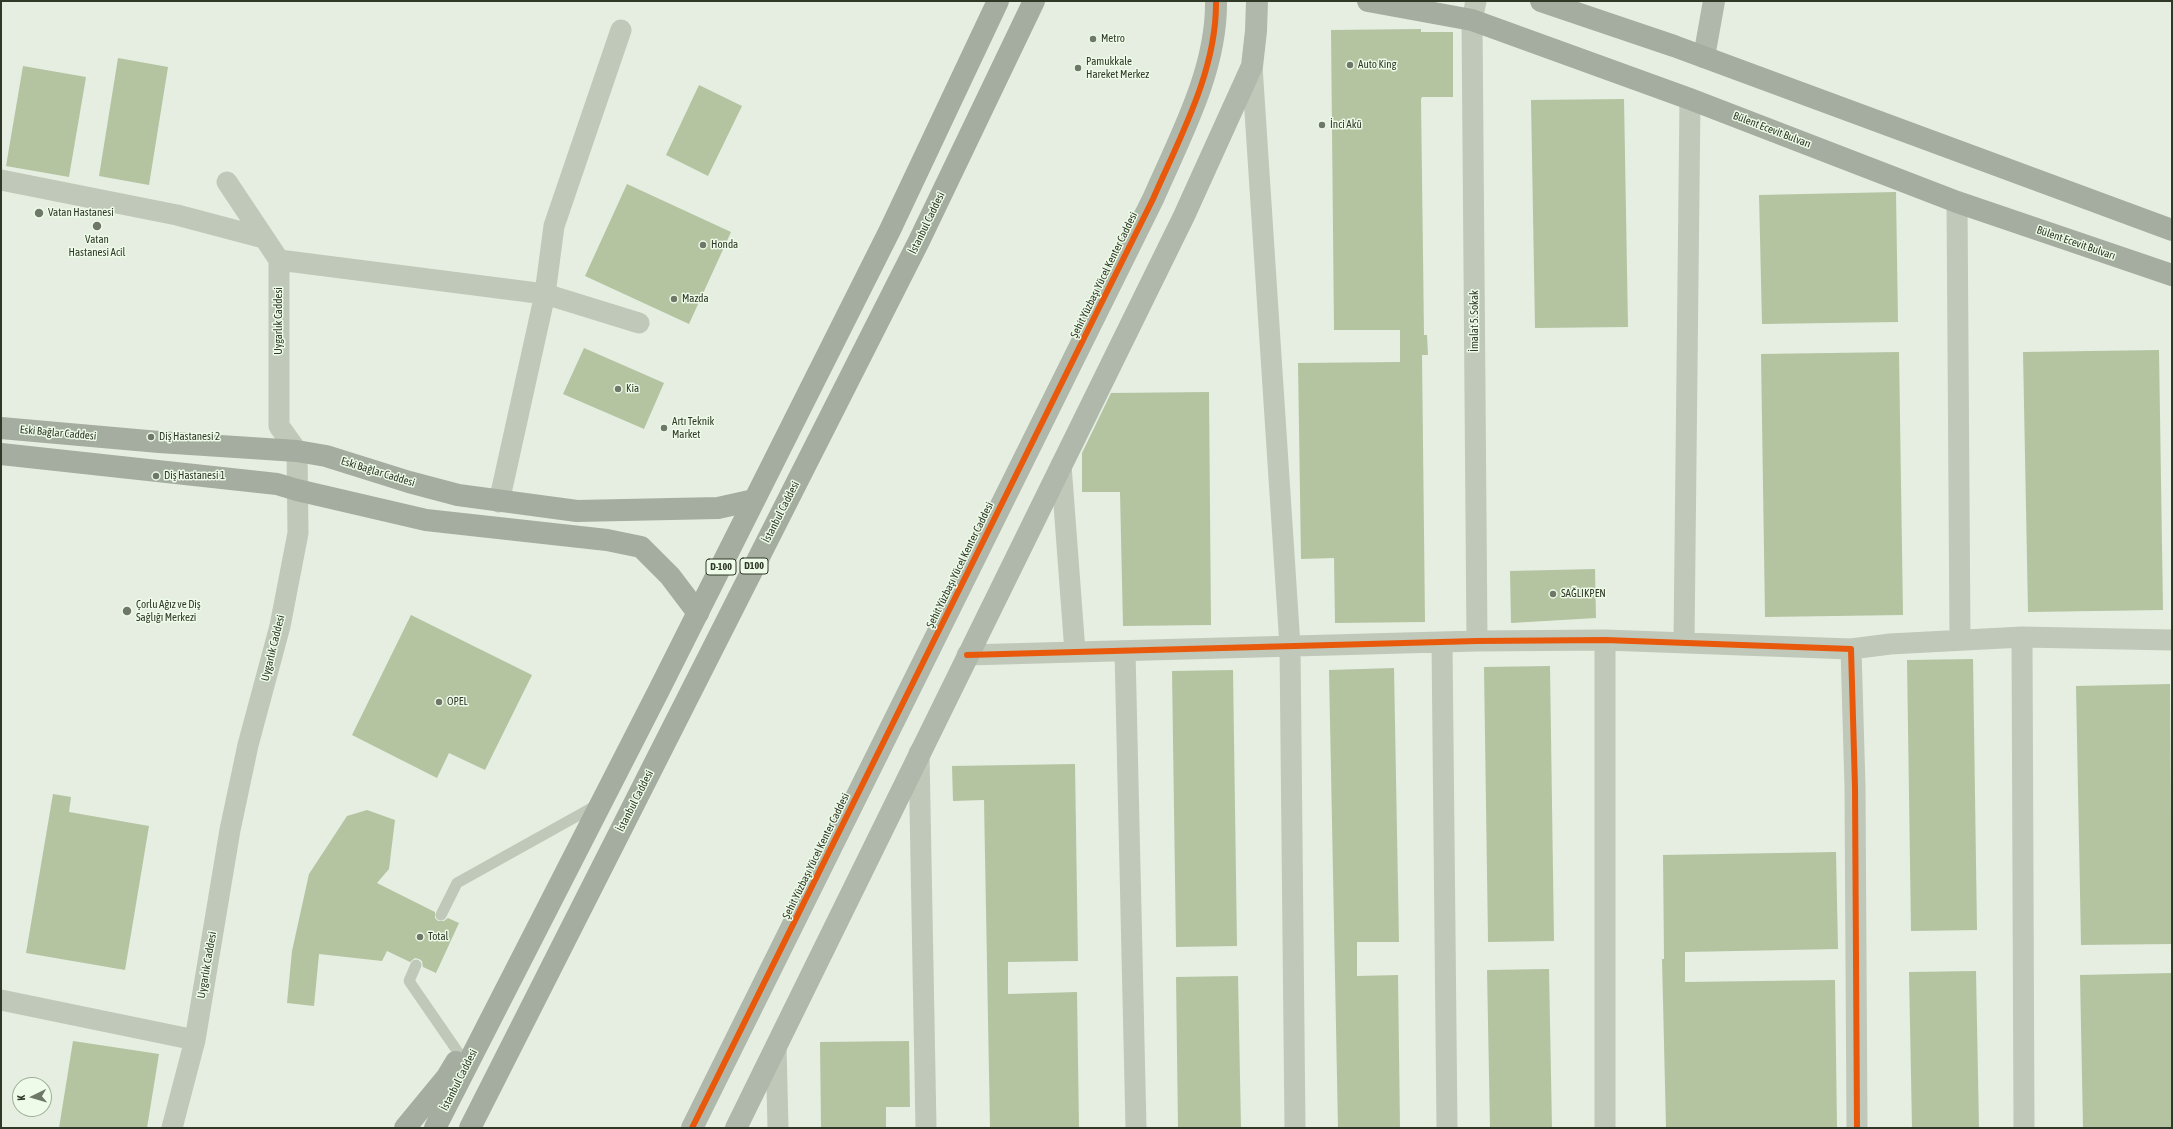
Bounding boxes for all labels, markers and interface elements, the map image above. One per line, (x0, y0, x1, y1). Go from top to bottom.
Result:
place label: Metro (1101, 32, 1125, 46)
marker: Metro (1088, 34, 1098, 44)
place label: Pamukkale Hareket Merkez (1086, 55, 1149, 81)
place label: Auto King (1358, 58, 1396, 72)
marker: Auto King (1345, 60, 1355, 70)
marker: Pamukkale Hareket Merkez (1073, 63, 1083, 73)
street label: Bülent Ecevit Bulvarı (1731, 109, 1813, 151)
place label: İnci Akü (1330, 118, 1362, 132)
marker: İnci Akü (1317, 120, 1327, 130)
street label: İstanbul Caddesi (906, 190, 948, 256)
place label: Vatan Hastanesi (48, 206, 114, 220)
marker: Vatan Hastanesi (33, 207, 45, 219)
street label: Şehit Yüzbaşı Yücel Kenter Caddesi (1068, 210, 1140, 340)
marker: Vatan Hastanesi Acil (91, 220, 103, 232)
street label: Bülent Ecevit Bulvarı (2035, 223, 2117, 263)
place label: Vatan Hastanesi Acil (69, 233, 125, 259)
place label: Honda (711, 238, 738, 252)
marker: Honda (698, 240, 708, 250)
street label: Uygarlık Caddesi (272, 287, 286, 355)
street label: İmalat 5. Sokak (1468, 290, 1482, 352)
place label: Mazda (682, 292, 709, 306)
marker: Mazda (669, 294, 679, 304)
place label: Kia (626, 382, 639, 396)
marker: Kia (613, 384, 623, 394)
place label: Artı Teknik Market (672, 415, 714, 441)
street label: Eski Bağlar Caddesi (19, 423, 97, 443)
marker: Artı Teknik Market (659, 423, 669, 433)
place label: Diş Hastanesi 2 (159, 430, 220, 444)
marker: Diş Hastanesi 2 (146, 432, 156, 442)
street label: Eski Bağlar Caddesi (339, 454, 417, 490)
place label: Diş Hastanesi 1 (164, 469, 225, 483)
marker: Diş Hastanesi 1 (151, 471, 161, 481)
street label: İstanbul Caddesi (760, 479, 802, 545)
street label: Şehit Yüzbaşı Yücel Kenter Caddesi (924, 500, 996, 630)
road number: D100 (740, 558, 768, 574)
road number: D-100 (706, 559, 736, 575)
place label: SAĞLIKPEN (1561, 587, 1606, 601)
marker: SAĞLIKPEN (1548, 589, 1558, 599)
place label: Çorlu Ağız ve Diş Sağlığı Merkezi (136, 598, 201, 624)
marker: Çorlu Ağız ve Diş Sağlığı Merkezi (121, 605, 133, 617)
street label: Uygarlık Caddesi (258, 614, 288, 682)
place label: OPEL (447, 695, 468, 709)
marker: OPEL (434, 697, 444, 707)
street label: İstanbul Caddesi (614, 768, 656, 834)
street label: Şehit Yüzbaşı Yücel Kenter Caddesi (780, 791, 852, 921)
place label: Total (428, 930, 449, 944)
street label: Uygarlık Caddesi (195, 931, 219, 999)
marker: Total (415, 932, 425, 942)
street label: İstanbul Caddesi (438, 1047, 480, 1113)
north arrow (12, 1077, 52, 1117)
text: K (15, 1095, 27, 1101)

